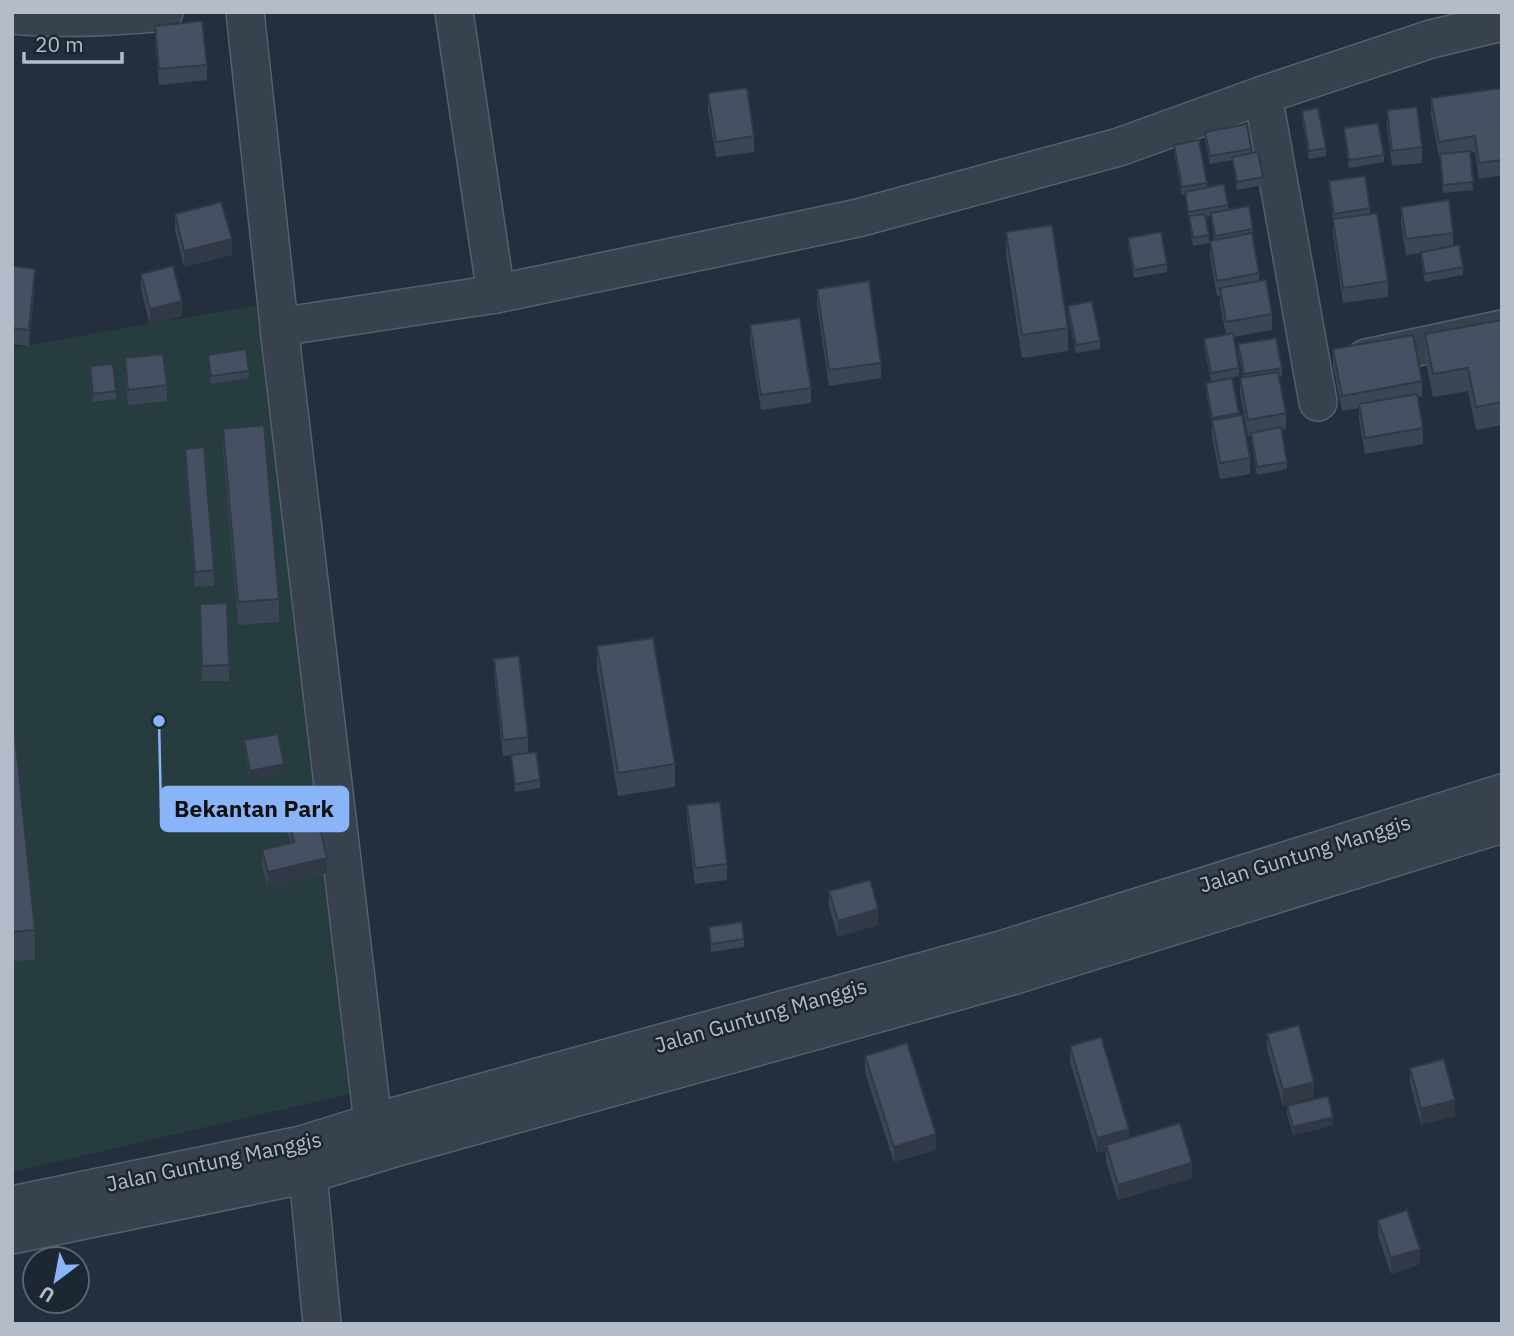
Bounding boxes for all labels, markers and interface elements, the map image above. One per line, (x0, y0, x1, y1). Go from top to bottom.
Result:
scale bar (24, 21, 122, 65)
text: 20 m (35, 30, 84, 58)
callout: Bekantan Park (161, 787, 348, 831)
text: Bekantan Park (174, 793, 335, 823)
street label: Jalan Guntung Manggis (1196, 808, 1414, 898)
street label: Jalan Guntung Manggis (651, 971, 870, 1059)
street label: Jalan Guntung Manggis (104, 1125, 324, 1198)
north arrow (21, 1245, 91, 1315)
text: U (35, 1281, 59, 1308)

